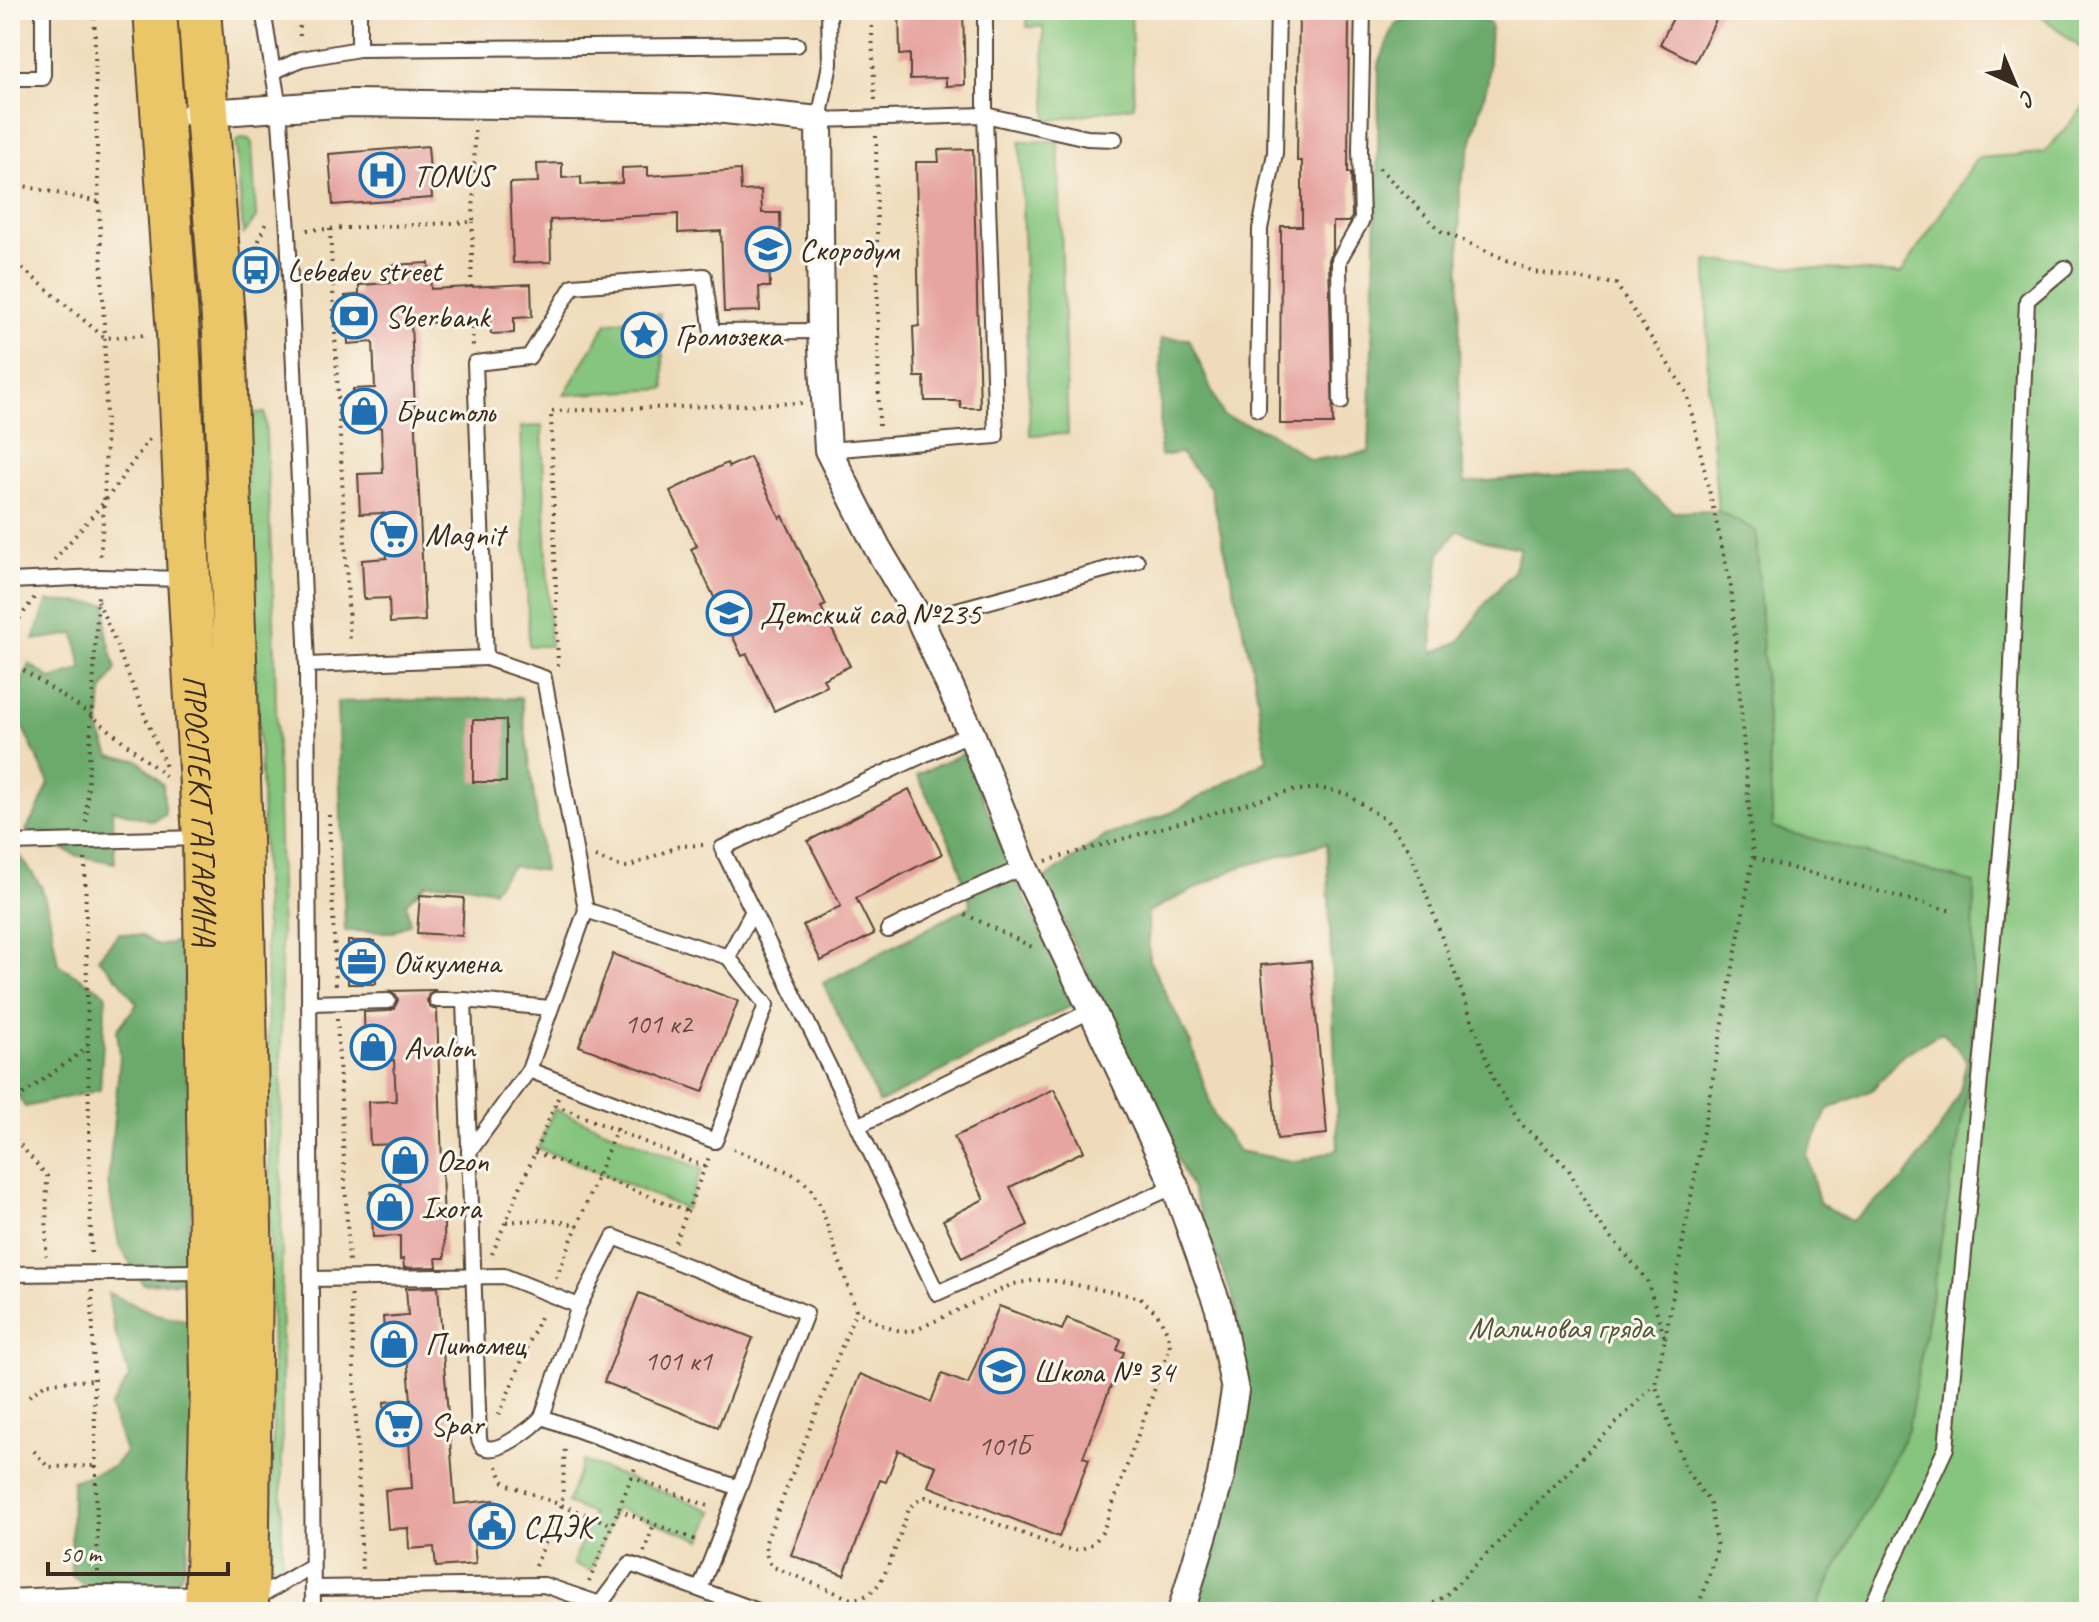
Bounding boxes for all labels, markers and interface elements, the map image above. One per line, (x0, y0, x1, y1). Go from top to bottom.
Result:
north arrow (1975, 44, 2055, 124)
text: С (2012, 84, 2042, 114)
hospital icon: TONUS (358, 151, 406, 199)
place label: TONUS (413, 155, 497, 196)
school or university icon: Скородум (744, 225, 792, 273)
place label: Скородум (799, 229, 900, 270)
bus stop icon: Lebedev street (232, 246, 280, 294)
place label: Lebedev street (287, 250, 444, 291)
bank icon: Sberbank (330, 292, 378, 340)
place label: Sberbank (385, 296, 492, 337)
place icon: Громозека (620, 311, 668, 359)
place label: Громозека (675, 315, 784, 356)
shop icon: Бристоль (340, 387, 388, 435)
place label: Бристоль (395, 391, 497, 432)
supermarket icon: Magnit (370, 510, 418, 558)
place label: Magnit (425, 514, 509, 555)
school or university icon: Детский сад №235 (705, 589, 753, 637)
place label: Детский сад №235 (760, 593, 982, 634)
street label: ПРОСПЕКТ ГАГАРИНА (174, 674, 226, 948)
office icon: Ойкумена (338, 938, 386, 986)
place label: Ойкумена (393, 942, 503, 983)
house number: 101 к2 (624, 1006, 694, 1041)
shop icon: Avalon (349, 1023, 397, 1071)
place label: Avalon (404, 1027, 477, 1068)
shop icon: Ozon (381, 1136, 429, 1184)
place label: Ozon (436, 1140, 489, 1181)
shop icon: Ixora (366, 1183, 414, 1231)
place label: Ixora (421, 1187, 483, 1228)
park label: Малиновая гряда (1468, 1307, 1656, 1348)
shop icon: Питомец (370, 1320, 418, 1368)
place label: Питомец (425, 1324, 528, 1365)
house number: 101 к1 (644, 1343, 713, 1378)
school or university icon: Школа № 34 (978, 1347, 1026, 1395)
place label: Школа № 34 (1033, 1351, 1178, 1392)
supermarket icon: Spar (375, 1400, 423, 1448)
place label: Spar (430, 1404, 486, 1445)
house number: 101Б (978, 1428, 1035, 1463)
public building icon: СДЭК (468, 1502, 516, 1550)
place label: СДЭК (523, 1506, 599, 1547)
scale bar (48, 1526, 228, 1576)
text: 50 m (60, 1539, 103, 1569)

